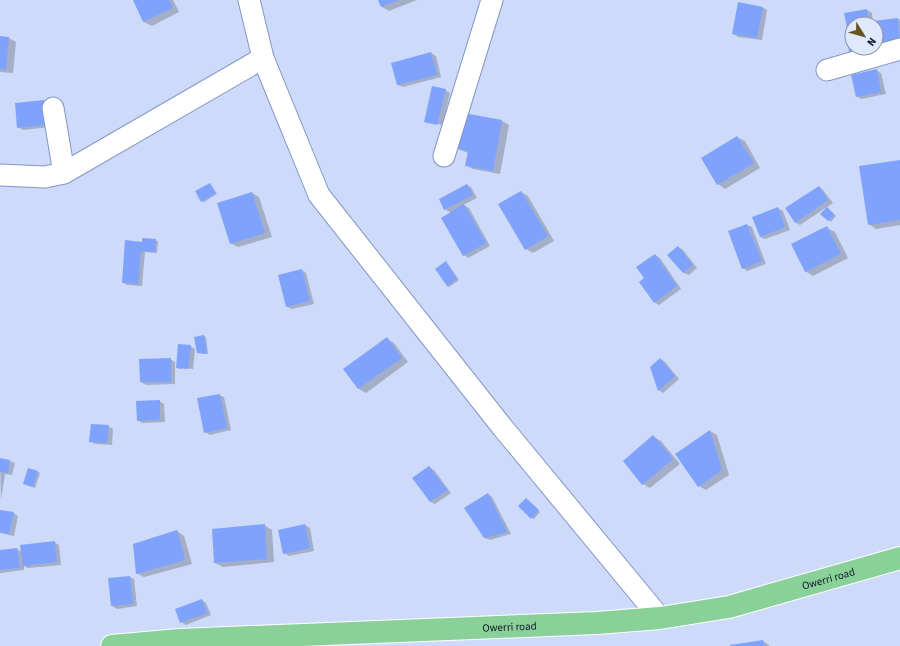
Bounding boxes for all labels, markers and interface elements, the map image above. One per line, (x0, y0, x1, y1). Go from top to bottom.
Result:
north arrow (844, 16, 884, 56)
text: N (863, 34, 880, 49)
street label: Owerri road (800, 564, 857, 593)
street label: Owerri road (482, 618, 537, 635)

